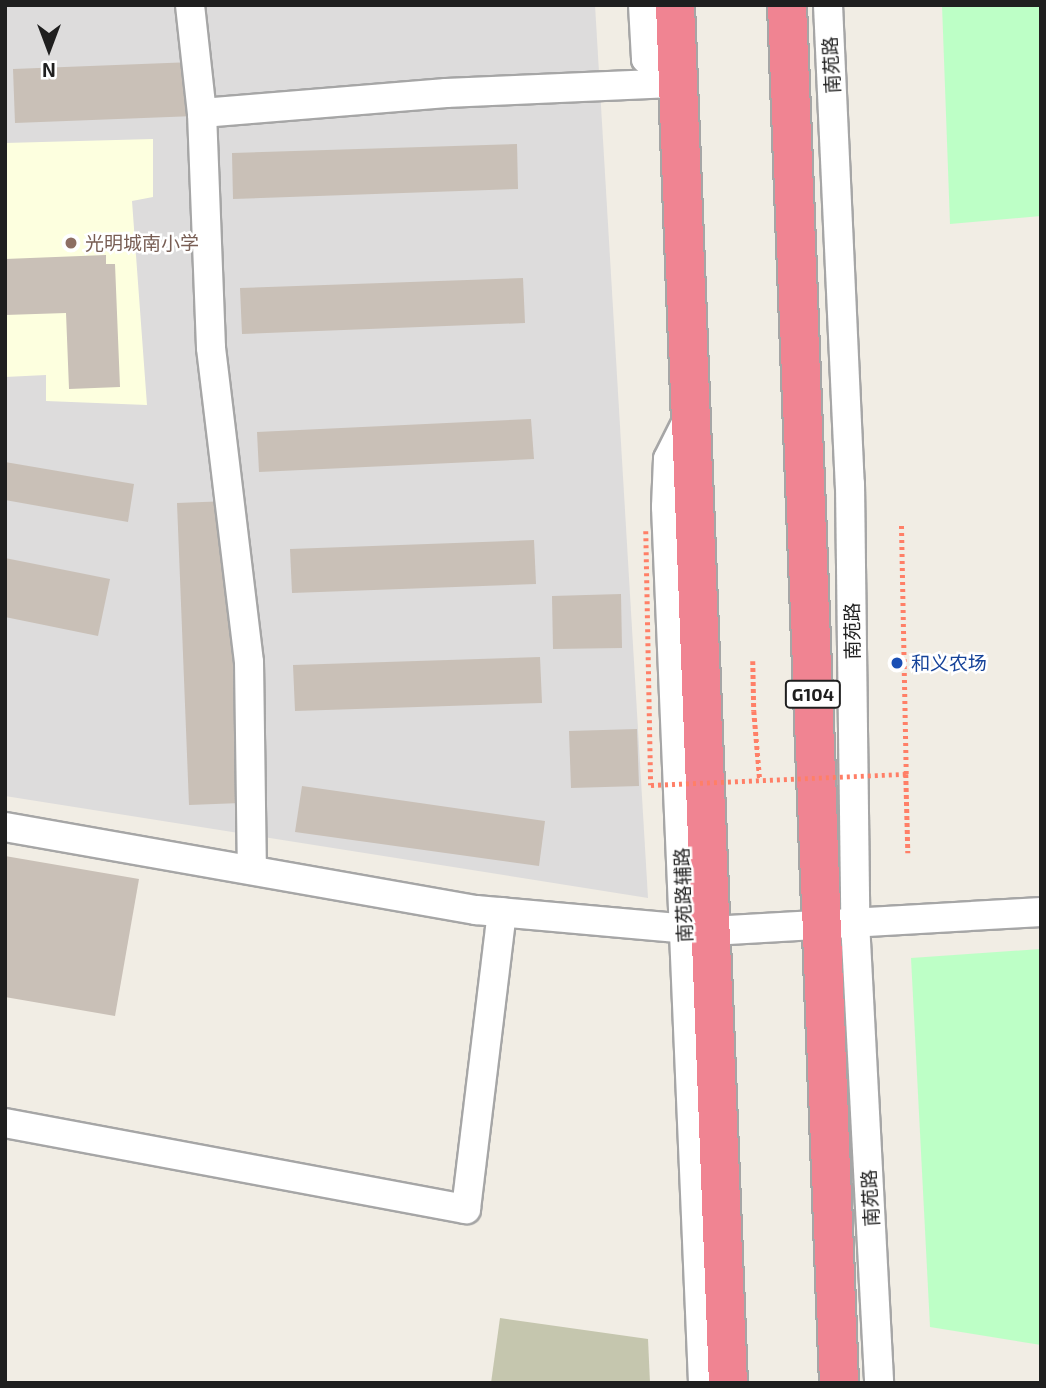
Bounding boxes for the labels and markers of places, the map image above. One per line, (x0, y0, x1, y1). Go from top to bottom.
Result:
place label: 光明城南小学 (85, 232, 199, 254)
marker: 光明城南小学 (63, 235, 79, 251)
place label: 和义农场 (911, 652, 987, 674)
marker: 和义农场 (889, 655, 905, 671)

